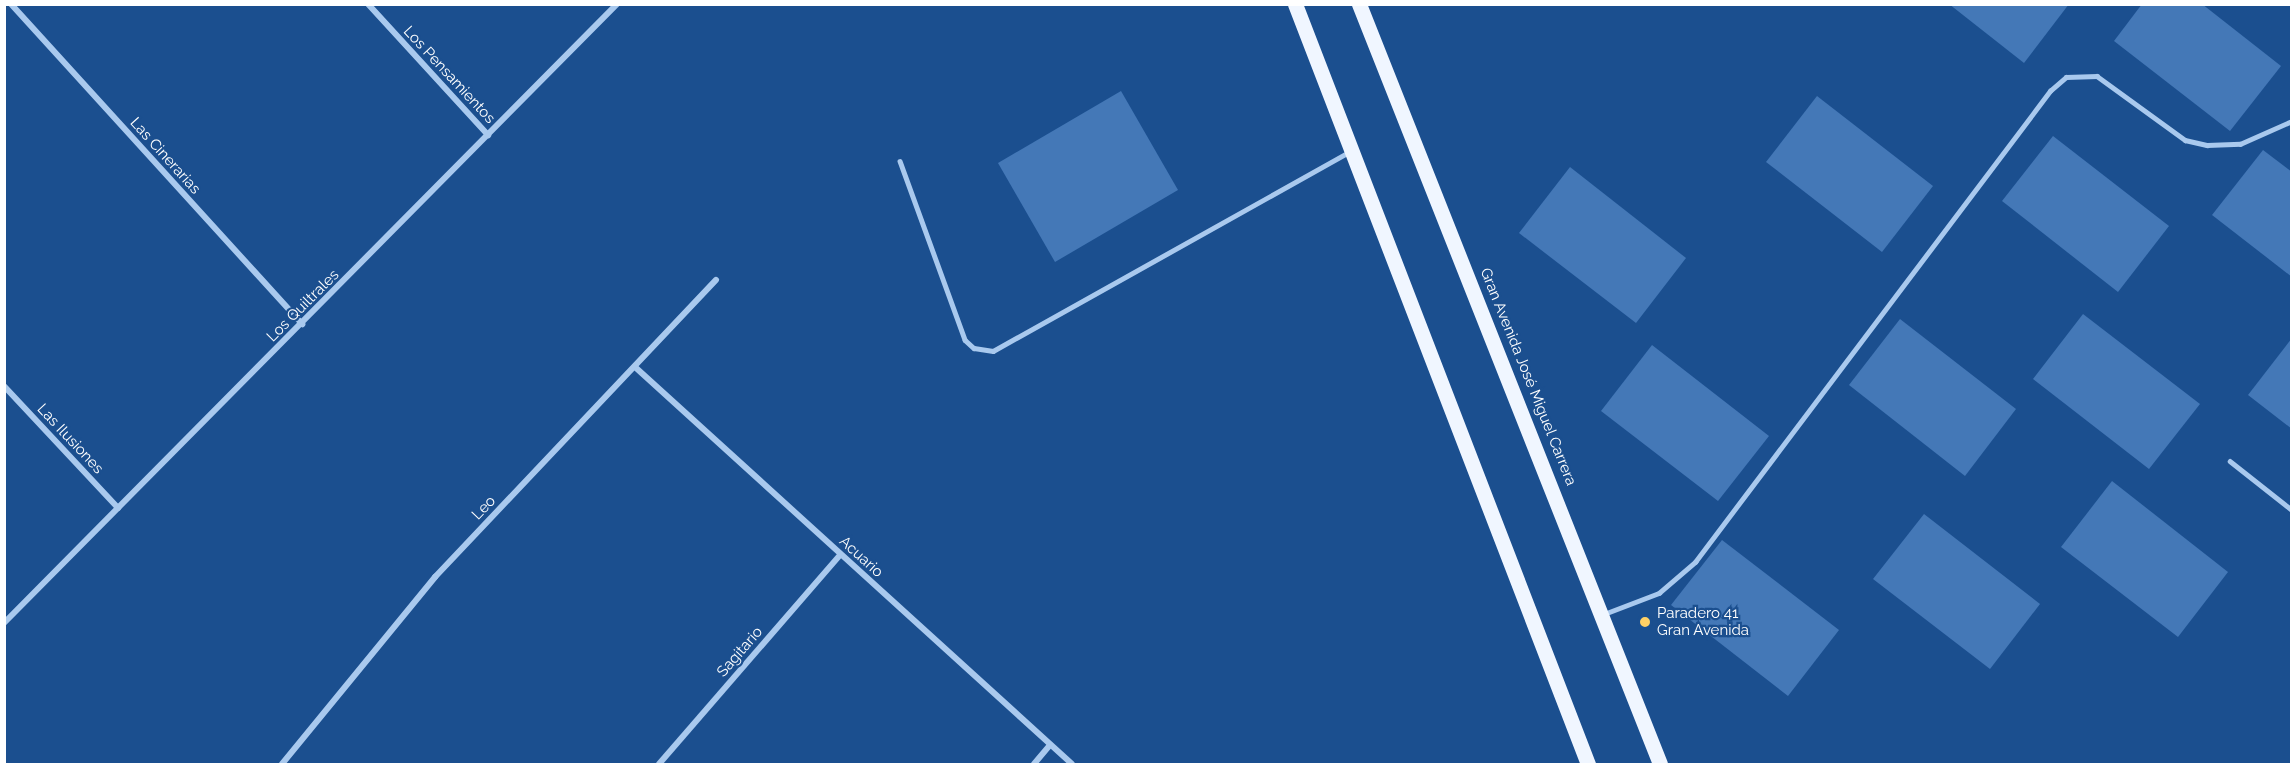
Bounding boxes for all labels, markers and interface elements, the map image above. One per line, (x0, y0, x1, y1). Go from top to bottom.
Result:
street label: Los Pensamientos (399, 23, 499, 127)
street label: Las Cinerarias (126, 114, 204, 198)
street label: Gran Avenida José Miguel Carrera (1476, 265, 1580, 489)
street label: Los Quiltrales (263, 266, 343, 346)
street label: Las Ilusiones (33, 400, 107, 478)
street label: Leo (468, 492, 500, 524)
street label: Acuario (835, 533, 887, 581)
place label: Paradero 41 Gran Avenida (1657, 604, 1749, 639)
marker: Paradero 41 Gran Avenida (1638, 615, 1652, 629)
street label: Sagitario (713, 623, 767, 681)

